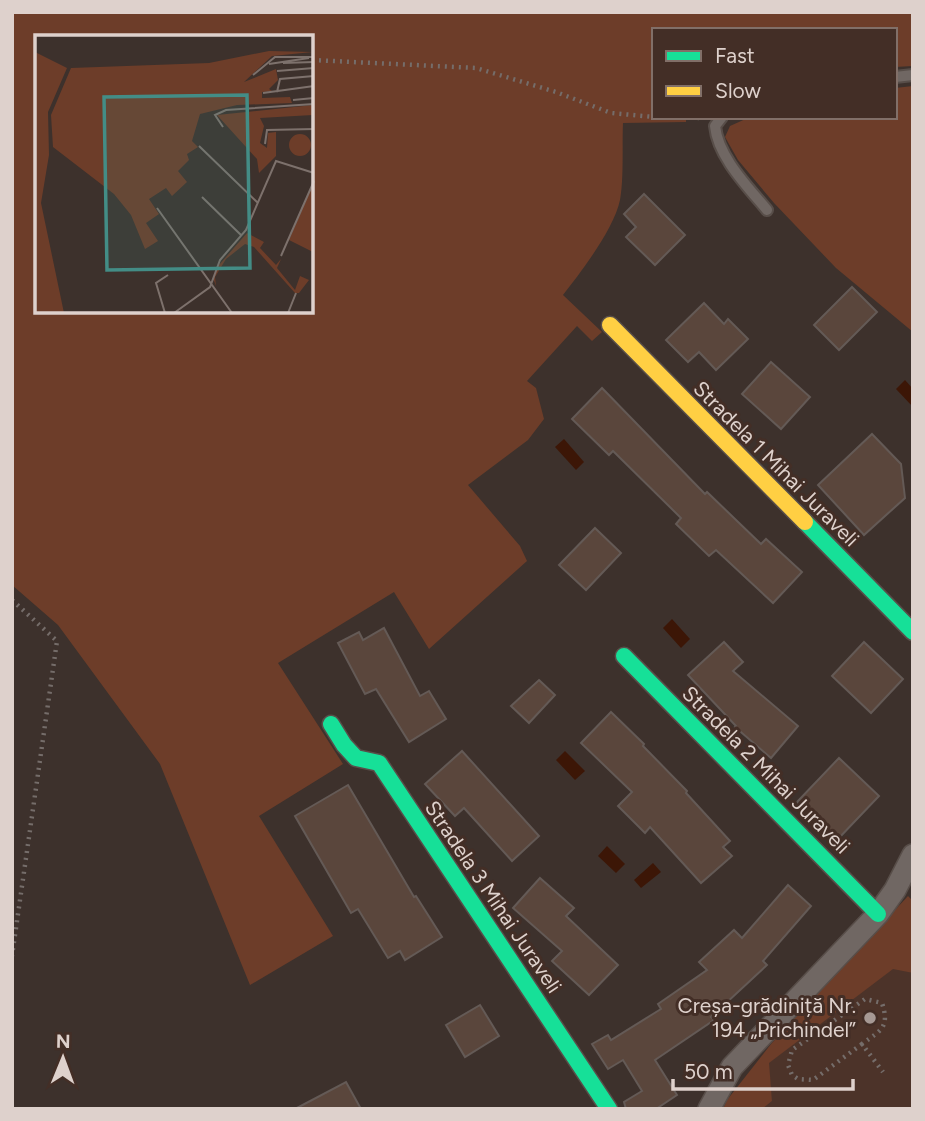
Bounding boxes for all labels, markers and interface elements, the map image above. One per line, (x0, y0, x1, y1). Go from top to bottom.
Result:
legend (652, 28, 897, 119)
inset map (35, 35, 313, 313)
text: Fast (715, 43, 755, 68)
text: Slow (715, 78, 761, 103)
street label: Stradela 1 Mihai Juraveli (688, 376, 864, 552)
street label: Stradela 2 Mihai Juraveli (677, 681, 855, 859)
street label: Stradela 3 Mihai Juraveli (420, 796, 567, 998)
place label: Creșa-grădiniță Nr. 194 „Prichindel” (678, 993, 856, 1042)
marker: Creșa-grădiniță Nr. 194 „Prichindel” (862, 1010, 878, 1026)
north arrow (28, 1023, 98, 1093)
text: N (56, 1030, 71, 1053)
scale bar (673, 1048, 853, 1092)
text: 50 m (684, 1059, 733, 1084)

